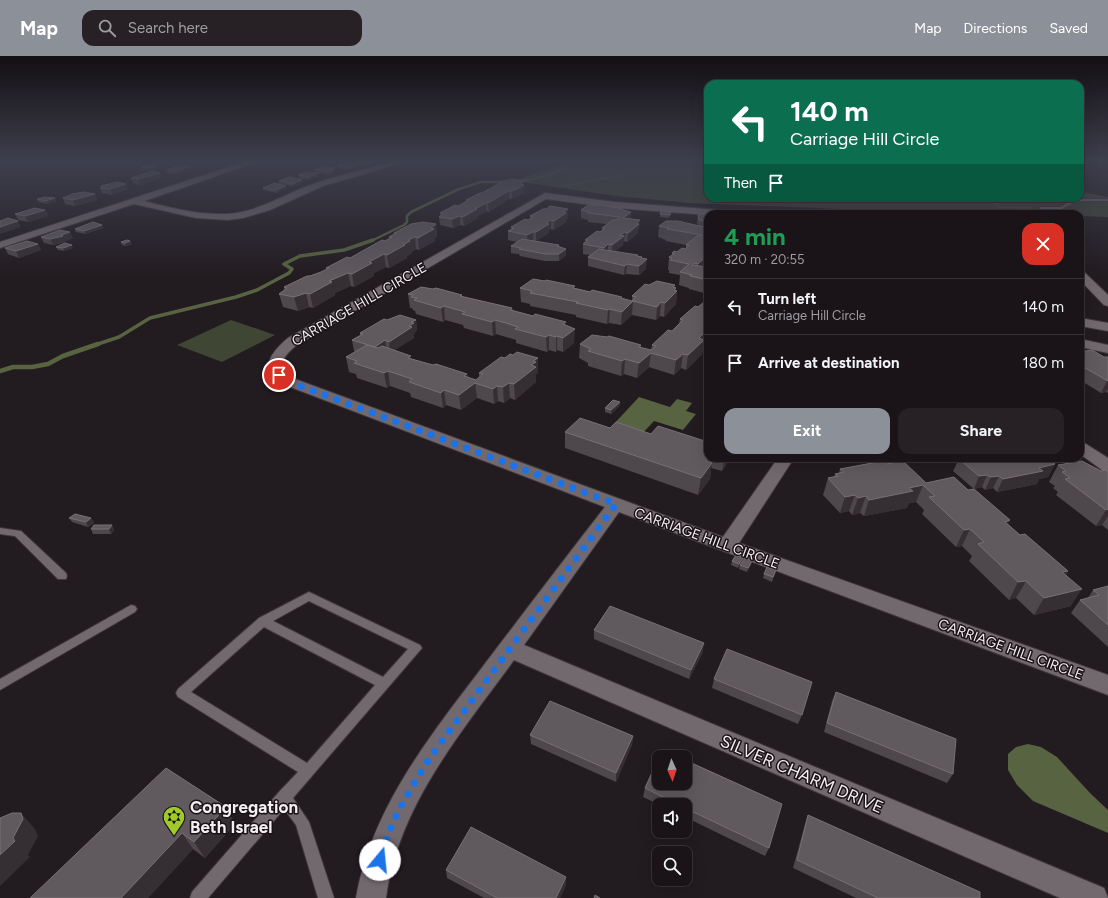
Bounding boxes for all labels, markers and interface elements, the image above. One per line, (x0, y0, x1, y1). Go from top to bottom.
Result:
search box (82, 10, 362, 46)
text: Map (20, 17, 58, 40)
icon: search (96, 17, 118, 39)
text: Search here (128, 19, 208, 37)
text: Map (914, 20, 942, 37)
text: Directions (964, 20, 1027, 37)
text: Saved (1049, 20, 1088, 37)
text: 140 m (790, 94, 869, 128)
icon: left (724, 96, 776, 148)
text: Carriage Hill Circle (790, 128, 939, 150)
icon: arrive (765, 172, 787, 194)
text: Then (724, 174, 757, 192)
text: 4 min (724, 222, 786, 251)
button: close (1022, 223, 1064, 265)
text: 320 m · 20:55 (724, 252, 805, 267)
street label: CARRIAGE HILL CIRCLE (289, 259, 430, 350)
text: Turn left (758, 290, 816, 308)
icon: left (724, 296, 746, 318)
text: 140 m (1022, 298, 1064, 316)
text: Carriage Hill Circle (758, 308, 866, 323)
icon: arrive (724, 352, 746, 374)
text: Arrive at destination (758, 354, 899, 372)
text: 180 m (1023, 354, 1064, 372)
pin (262, 358, 296, 392)
icon: arrive (268, 364, 290, 386)
button: Exit (724, 408, 890, 454)
button: Share (898, 408, 1064, 454)
street label: CARRIAGE HILL CIRCLE (632, 504, 782, 573)
street label: CARRIAGE HILL CIRCLE (936, 615, 1086, 684)
street label: SILVER CHARM DRIVE (717, 731, 887, 817)
north arrow (652, 750, 692, 790)
map controls (652, 750, 692, 886)
place label: Congregation Beth Israel (190, 797, 298, 837)
button: sound (652, 798, 692, 838)
synagogue icon: Congregation Beth Israel (161, 804, 187, 837)
position arrow (359, 839, 401, 881)
button: search (652, 846, 692, 886)

